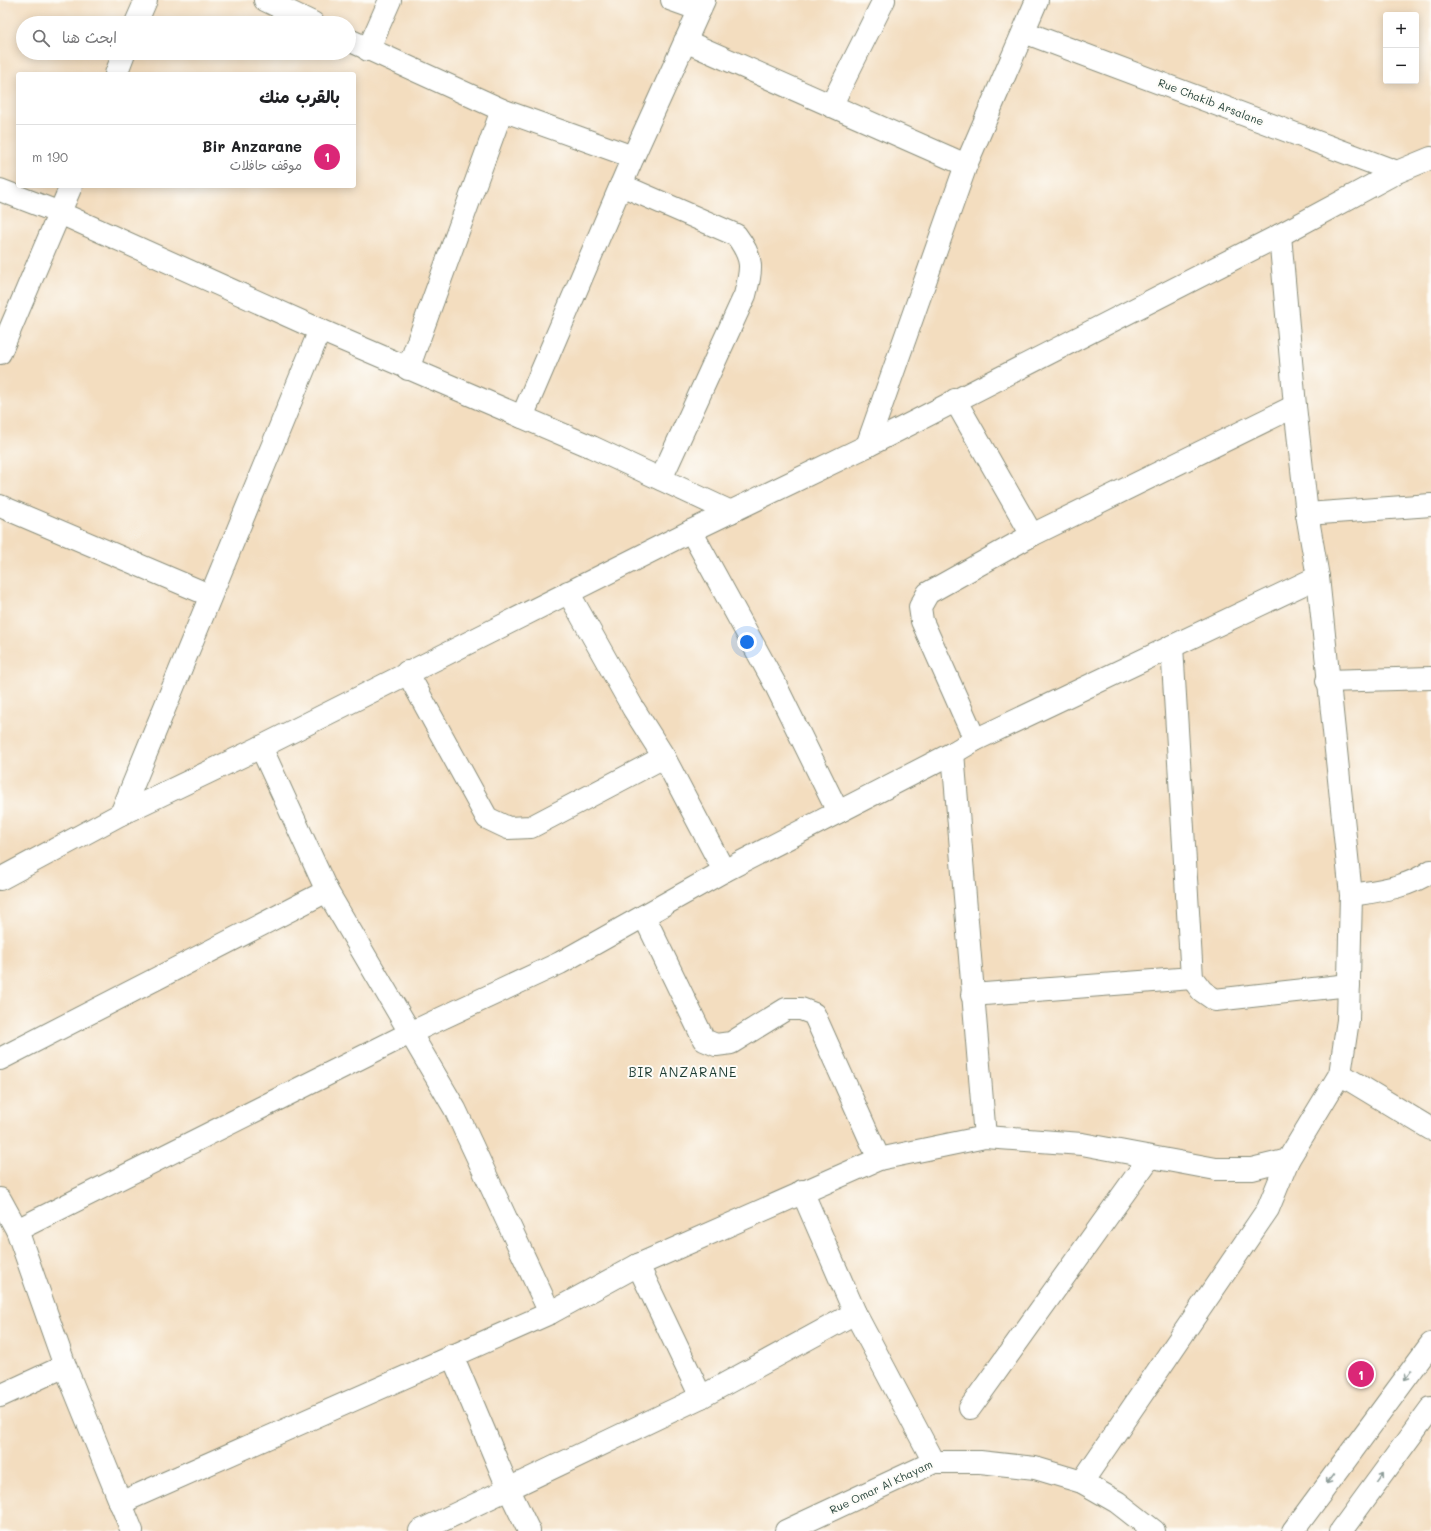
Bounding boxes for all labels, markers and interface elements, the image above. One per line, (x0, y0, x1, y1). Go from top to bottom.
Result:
map controls (1383, 12, 1419, 84)
button: + (1383, 12, 1419, 48)
search box (16, 16, 356, 60)
icon: search (30, 27, 52, 49)
text: ابحث هنا (62, 27, 117, 47)
button: − (1383, 48, 1419, 84)
street label: Rue Chakib Arsalane (1156, 74, 1266, 129)
text: بالقرب منك (259, 85, 340, 107)
text: Bir Anzarane (202, 136, 302, 156)
text: 190 m (32, 148, 68, 165)
text: 1 (324, 148, 330, 165)
text: موقف حافلات (230, 156, 302, 173)
your location (737, 632, 757, 652)
district label: BIR ANZARANE (629, 1063, 737, 1080)
pin: 1 (1348, 1359, 1374, 1389)
one-way arrow (1403, 1369, 1412, 1380)
street label: Rue Omar Al Khayam (827, 1456, 935, 1517)
one-way arrow (1377, 1472, 1385, 1483)
one-way arrow (1326, 1474, 1334, 1485)

